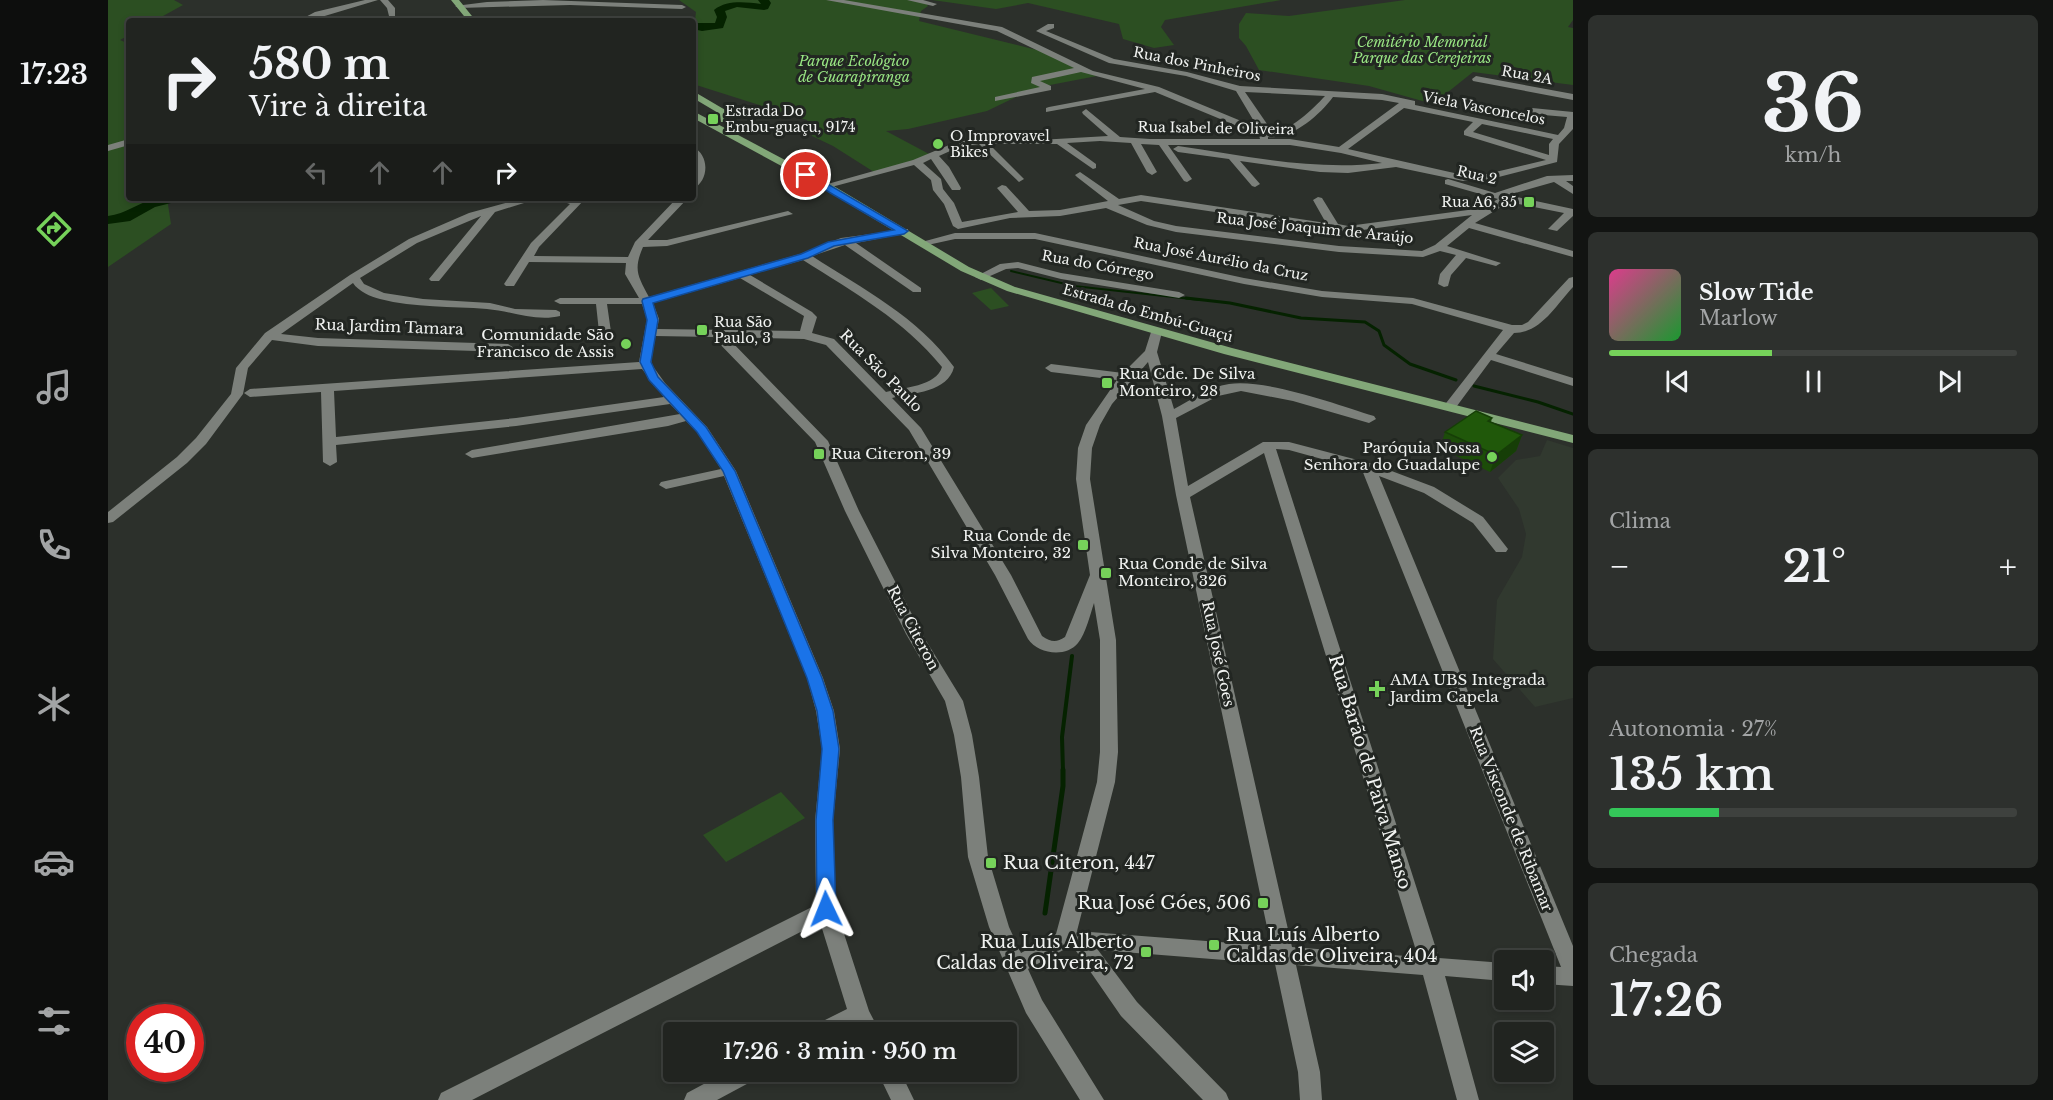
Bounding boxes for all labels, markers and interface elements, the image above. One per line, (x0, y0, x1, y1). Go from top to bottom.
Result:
park label: Cemitério Memorial Parque das Cerejeiras (1352, 33, 1491, 67)
text: 580 m (249, 38, 390, 90)
icon: right (150, 42, 228, 120)
street label: Rua dos Pinheiros (1132, 43, 1262, 85)
park label: Parque Ecológico de Guarapiranga (798, 52, 910, 86)
text: 36 (1762, 55, 1864, 152)
text: 17:23 (20, 58, 88, 91)
street label: Rua 2A (1500, 62, 1554, 88)
street label: Viela Vasconcelos (1420, 87, 1547, 129)
text: Vire à direita (249, 90, 427, 123)
place label: Estrada Do Embu-guaçu, 9174 (725, 102, 856, 136)
marker: Estrada Do Embu-guaçu, 9174 (706, 112, 720, 126)
street label: Rua Isabel de Oliveira (1137, 118, 1295, 138)
place label: O Improvavel Bikes (950, 127, 1050, 161)
marker: O Improvavel Bikes (931, 137, 945, 151)
text: km/h (1785, 143, 1841, 167)
pin (780, 149, 831, 200)
icon: left (300, 156, 333, 189)
icon: ahead (363, 156, 396, 189)
icon: ahead (426, 156, 459, 189)
icon: right (489, 156, 522, 189)
icon: arrive (789, 158, 822, 191)
street label: Rua 2 (1455, 162, 1499, 188)
place label: Rua A6, 35 (1441, 193, 1517, 211)
marker: Rua A6, 35 (1522, 195, 1536, 209)
icon: directions (33, 208, 75, 250)
street label: Rua José Joaquim de Araújo (1216, 209, 1414, 247)
street label: Rua José Aurélio da Cruz (1132, 233, 1310, 285)
street label: Rua do Córrego (1040, 246, 1156, 284)
text: Slow Tide (1699, 279, 1814, 306)
street label: Estrada do Embú-Guaçú (1061, 280, 1236, 346)
text: Marlow (1699, 306, 1778, 330)
place label: Rua São Paulo, 3 (714, 313, 772, 347)
street label: Rua Jardim Tamara (314, 314, 464, 339)
marker: Rua São Paulo, 3 (695, 323, 709, 337)
place label: Comunidade São Francisco de Assis (477, 325, 614, 361)
street label: Rua São Paulo (836, 325, 927, 416)
marker: Comunidade São Francisco de Assis (619, 337, 633, 351)
place label: Rua Cde. De Silva Monteiro, 28 (1119, 364, 1256, 400)
icon: previous (1661, 365, 1694, 398)
icon: pause (1797, 365, 1830, 398)
icon: next (1933, 365, 1966, 398)
icon: music (33, 366, 75, 408)
marker: Rua Cde. De Silva Monteiro, 28 (1100, 376, 1114, 390)
place label: Paróquia Nossa Senhora do Guadalupe (1304, 438, 1481, 474)
place label: Rua Citeron, 39 (831, 444, 951, 463)
marker: Rua Citeron, 39 (812, 447, 826, 461)
marker: Paróquia Nossa Senhora do Guadalupe (1485, 450, 1499, 464)
text: Clima (1609, 509, 1671, 533)
icon: phone (33, 524, 75, 566)
place label: Rua Conde de Silva Monteiro, 32 (931, 526, 1071, 562)
marker: Rua Conde de Silva Monteiro, 32 (1076, 538, 1090, 552)
text: 21° (1783, 538, 1846, 594)
text: − (1609, 546, 1630, 587)
text: + (1999, 546, 2017, 587)
place label: Rua Conde de Silva Monteiro, 326 (1118, 554, 1268, 590)
marker: Rua Conde de Silva Monteiro, 326 (1099, 566, 1113, 580)
street label: Rua Citeron (883, 582, 944, 673)
street label: Rua José Goes (1198, 599, 1239, 709)
street label: Rua Barão de Paiva Manso (1324, 652, 1416, 892)
place label: AMA UBS Integrada Jardim Capela (1388, 670, 1546, 706)
marker: AMA UBS Integrada Jardim Capela (1368, 680, 1386, 698)
icon: climate (33, 683, 75, 725)
text: Autonomia · 27% (1609, 717, 1777, 741)
street label: Rua Visconde de Ribamar (1466, 723, 1558, 915)
text: 135 km (1609, 746, 1774, 802)
icon: car (33, 841, 75, 883)
place label: Rua Citeron, 447 (1003, 852, 1156, 874)
marker: Rua Citeron, 447 (984, 856, 998, 870)
position arrow (794, 877, 858, 941)
place label: Rua José Góes, 506 (1077, 892, 1251, 914)
marker: Rua José Góes, 506 (1256, 896, 1270, 910)
place label: Rua Luís Alberto Caldas de Oliveira, 404 (1226, 924, 1438, 967)
place label: Rua Luís Alberto Caldas de Oliveira, 72 (936, 931, 1134, 974)
marker: Rua Luís Alberto Caldas de Oliveira, 404 (1207, 938, 1221, 952)
text: Chegada (1609, 943, 1698, 967)
marker: Rua Luís Alberto Caldas de Oliveira, 72 (1139, 945, 1153, 959)
map controls (1494, 950, 1554, 1082)
button: sound (1494, 950, 1554, 1010)
text: 17:26 (1609, 972, 1723, 1028)
icon: filters (33, 1000, 75, 1042)
speed limit sign: 40 (126, 1004, 204, 1082)
button: layers (1494, 1022, 1554, 1082)
text: 17:26 · 3 min · 950 m (723, 1038, 957, 1065)

